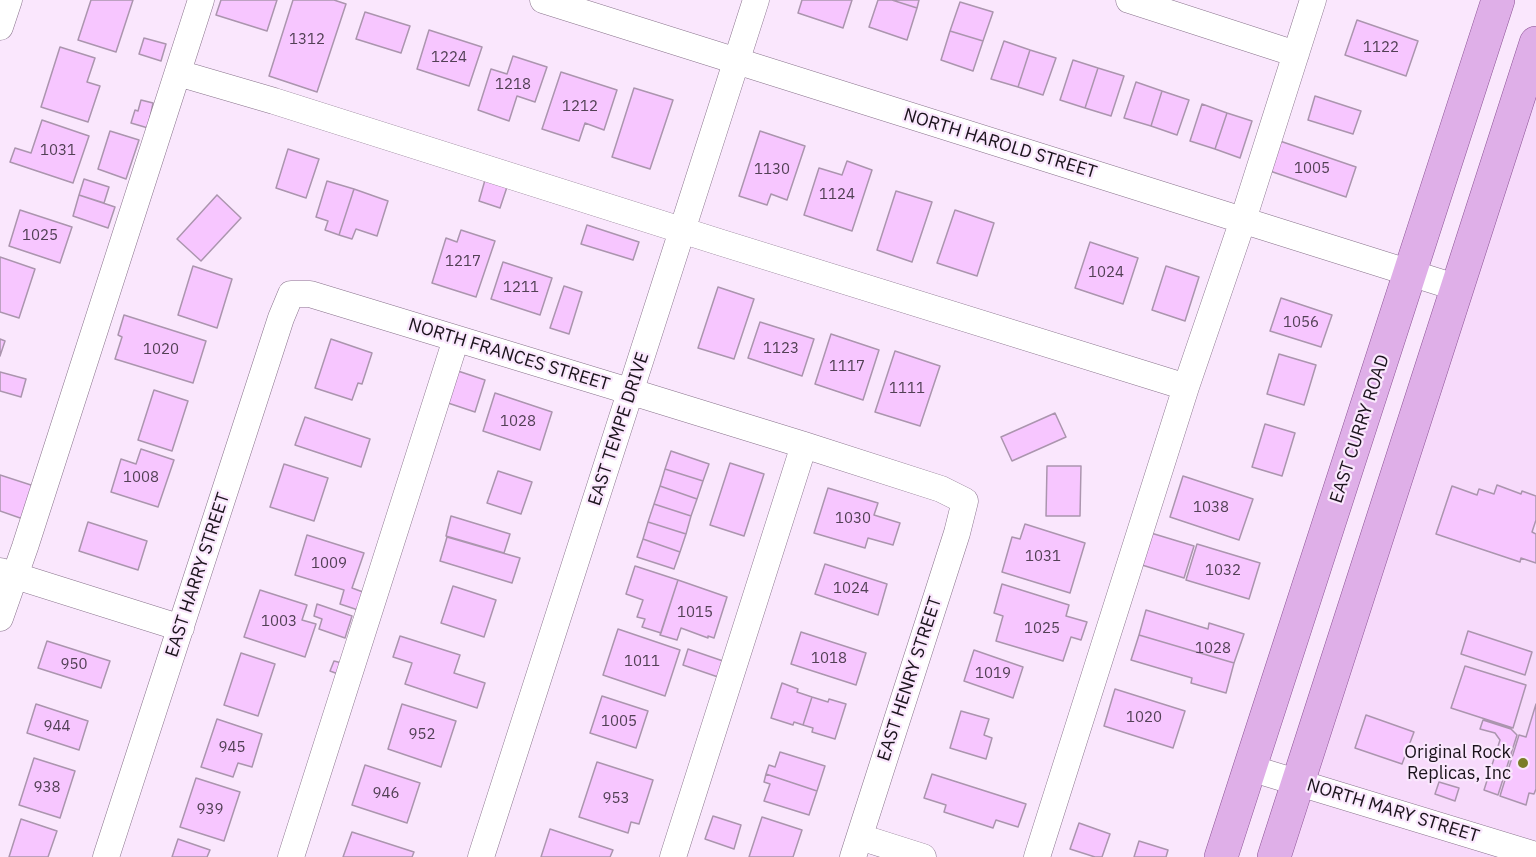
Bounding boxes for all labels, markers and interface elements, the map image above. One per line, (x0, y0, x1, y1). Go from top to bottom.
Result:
house number: 1312 (289, 31, 325, 49)
house number: 1122 (1363, 39, 1399, 57)
house number: 1224 (431, 49, 467, 67)
house number: 1218 (495, 76, 531, 94)
house number: 1212 (562, 98, 598, 116)
street label: NORTH HAROLD STREET (901, 104, 1099, 184)
house number: 1031 (40, 142, 76, 160)
house number: 1005 (1294, 160, 1330, 178)
house number: 1130 (754, 161, 790, 179)
house number: 1124 (819, 186, 855, 204)
house number: 1025 (22, 227, 58, 245)
house number: 1217 (445, 253, 481, 271)
house number: 1024 (1088, 264, 1124, 282)
house number: 1211 (503, 279, 539, 297)
street label: NORTH FRANCES STREET (406, 314, 612, 396)
house number: 1056 (1283, 314, 1319, 332)
house number: 1123 (763, 340, 799, 358)
house number: 1020 (143, 341, 179, 359)
street label: EAST TEMPE DRIVE (584, 350, 654, 508)
street label: EAST CURRY ROAD (1326, 352, 1394, 506)
house number: 1117 (829, 358, 865, 376)
house number: 1111 (889, 380, 925, 398)
house number: 1028 (500, 413, 536, 431)
house number: 1008 (123, 469, 159, 487)
street label: EAST HARRY STREET (161, 490, 235, 660)
house number: 1038 (1193, 499, 1229, 517)
house number: 1030 (835, 510, 871, 528)
house number: 1031 (1025, 548, 1061, 566)
house number: 1009 (311, 555, 347, 573)
house number: 1032 (1205, 562, 1241, 580)
house number: 1024 (833, 580, 869, 598)
street label: EAST HENRY STREET (873, 594, 947, 764)
house number: 1015 (677, 604, 713, 622)
house number: 1003 (261, 613, 297, 631)
house number: 1025 (1024, 620, 1060, 638)
house number: 1028 (1195, 640, 1231, 658)
house number: 1018 (811, 650, 847, 668)
house number: 1011 (624, 653, 660, 671)
house number: 950 (61, 656, 87, 674)
house number: 1019 (975, 665, 1011, 683)
house number: 1020 (1126, 709, 1162, 727)
house number: 1005 (601, 713, 637, 731)
house number: 944 (44, 718, 70, 736)
house number: 952 (409, 726, 435, 744)
house number: 945 (219, 739, 245, 757)
place label: Original Rock Replicas, Inc (1404, 742, 1511, 784)
marker: Original Rock Replicas, Inc (1516, 756, 1530, 770)
street label: NORTH MARY STREET (1304, 774, 1482, 848)
house number: 938 (34, 779, 60, 797)
house number: 946 (373, 785, 399, 803)
house number: 953 (603, 790, 629, 808)
house number: 939 (197, 801, 223, 819)

